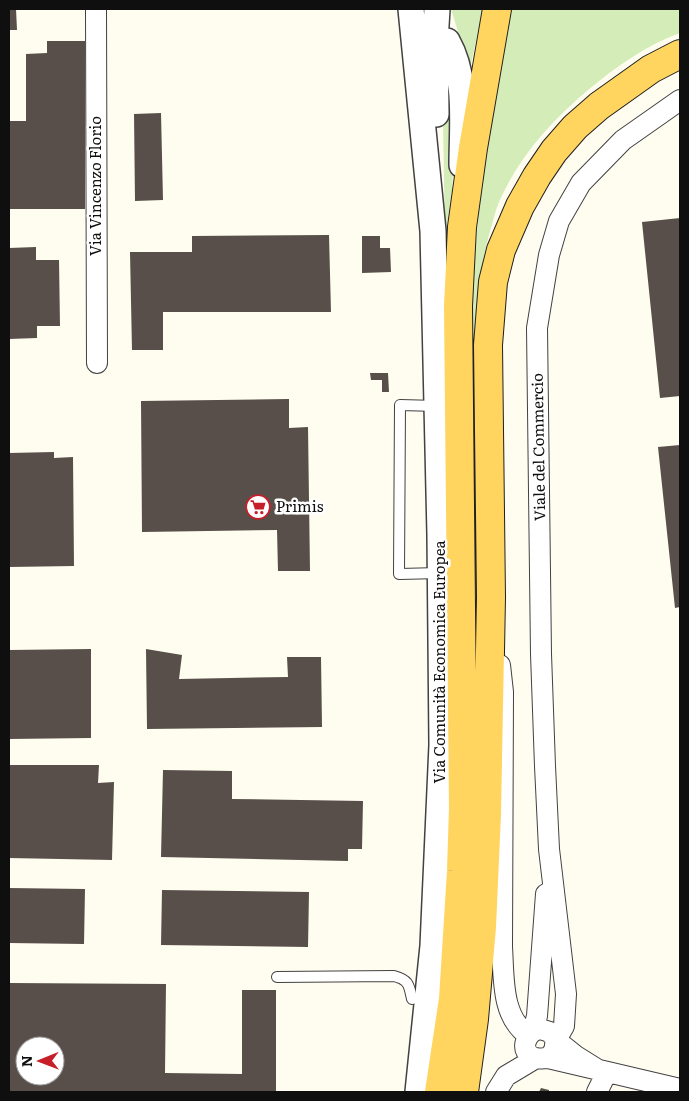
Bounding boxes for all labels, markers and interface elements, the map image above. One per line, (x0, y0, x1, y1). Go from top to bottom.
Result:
street label: Via Vincenzo Florio (83, 116, 106, 256)
street label: Viale del Commercio (525, 373, 550, 521)
supermarket icon: Primis (245, 494, 271, 520)
place label: Primis (276, 494, 324, 517)
street label: Via Comunità Economica Europea (427, 540, 450, 784)
north arrow (15, 1036, 65, 1086)
text: N (16, 1055, 36, 1067)

